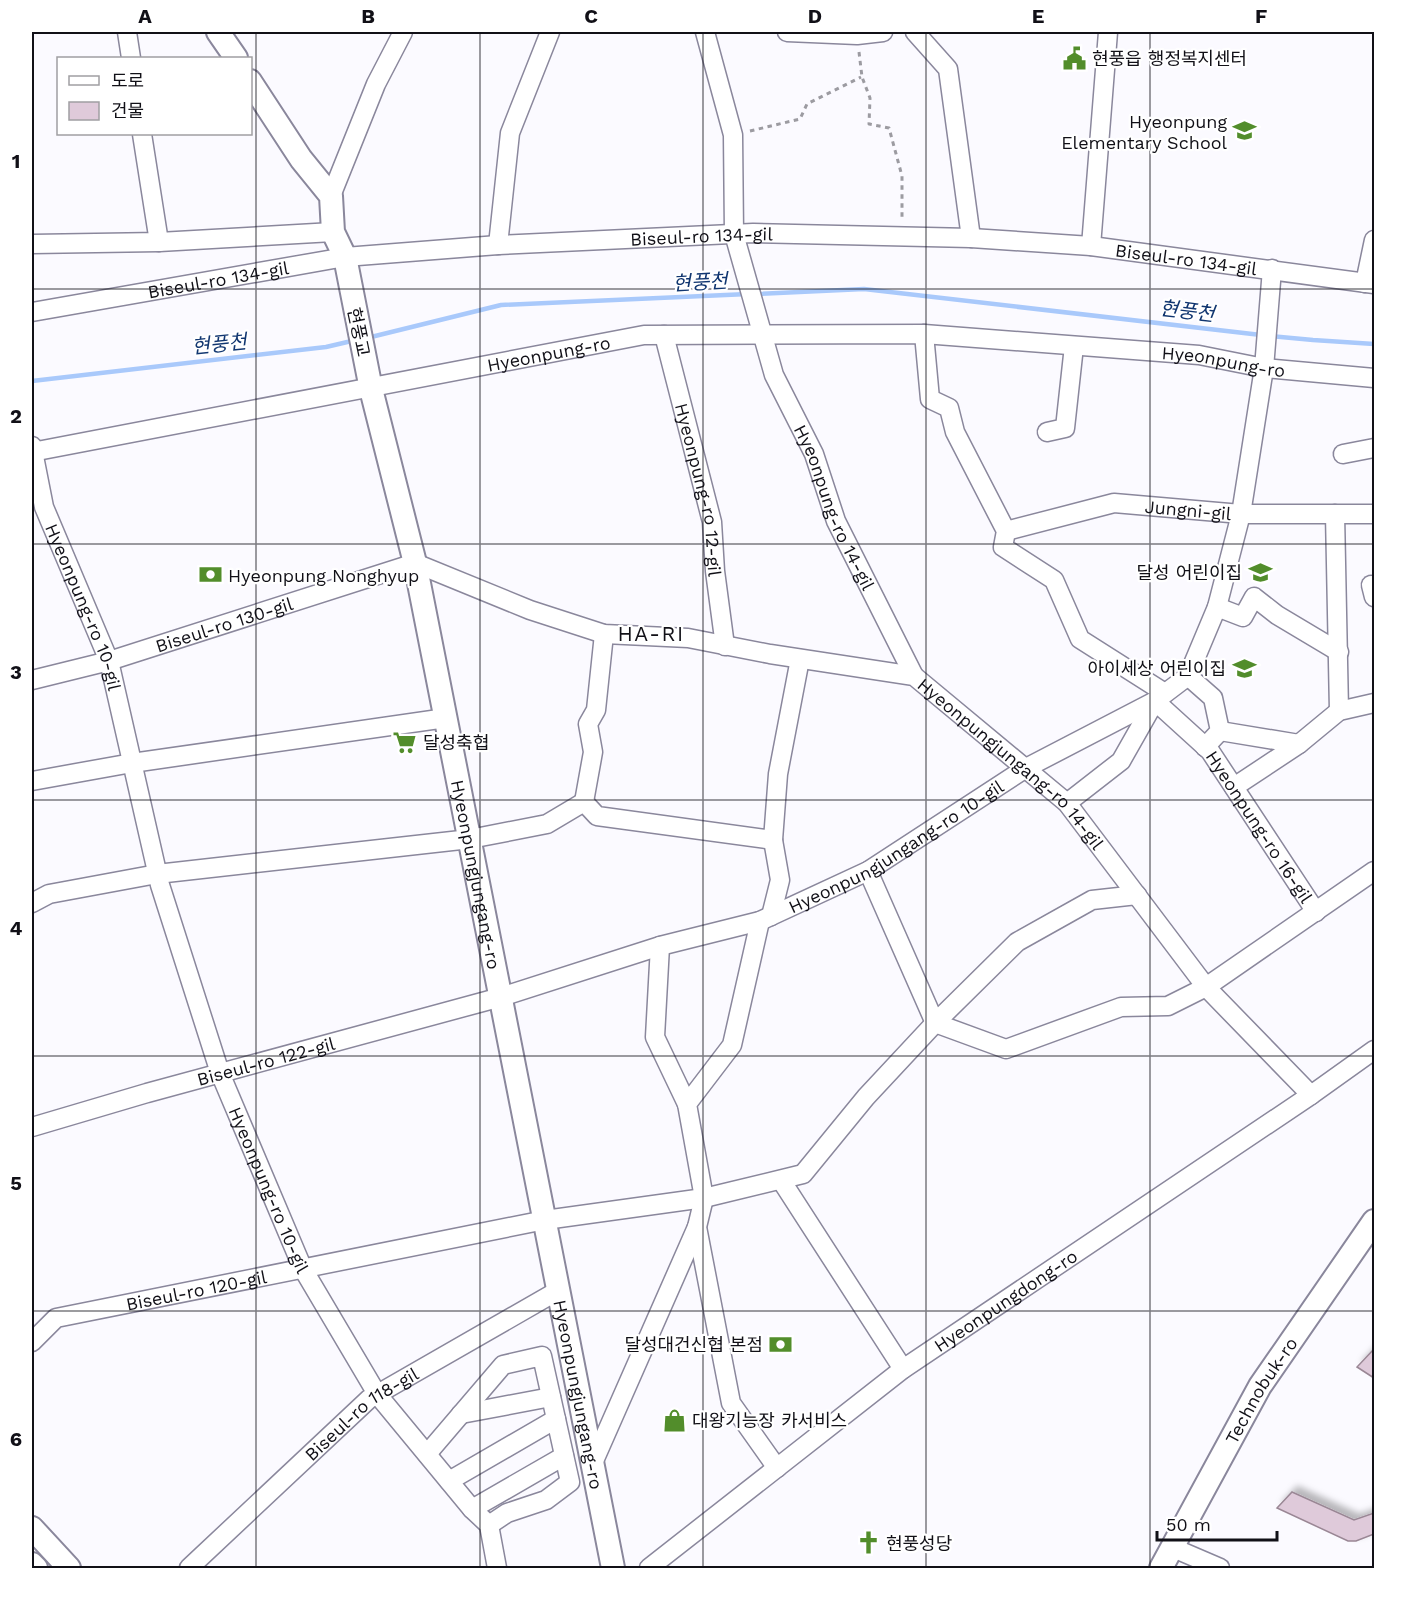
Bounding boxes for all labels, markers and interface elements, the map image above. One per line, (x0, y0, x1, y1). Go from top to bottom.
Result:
text: A (138, 4, 152, 28)
text: B (361, 4, 375, 28)
text: C (584, 4, 598, 28)
text: D (808, 4, 822, 28)
text: E (1032, 4, 1044, 28)
text: F (1255, 4, 1267, 28)
public building icon: 현풍읍 행정복지센터 (1061, 45, 1087, 71)
place label: 현풍읍 행정복지센터 (1092, 48, 1247, 69)
legend (57, 57, 252, 135)
text: 도로 (111, 70, 144, 91)
text: 건물 (111, 100, 144, 121)
place label: Hyeonpung Elementary School (1061, 111, 1227, 153)
school or university icon: Hyeonpung Elementary School (1232, 118, 1258, 144)
text: 1 (12, 149, 20, 173)
street label: Biseul-ro 134-gil (630, 223, 774, 249)
street label: Biseul-ro 134-gil (1114, 239, 1259, 279)
street label: Biseul-ro 134-gil (146, 257, 291, 302)
water label: 현풍천 (672, 268, 731, 295)
water label: 현풍천 (1158, 296, 1218, 327)
street label: 현풍교 (344, 306, 374, 358)
water label: 현풍천 (190, 329, 250, 359)
street label: Hyeonpung-ro (485, 331, 612, 375)
street label: Hyeonpung-ro (1161, 342, 1286, 380)
street label: Hyeonpung-ro 12-gil (671, 401, 726, 578)
text: 2 (10, 404, 22, 428)
street label: Hyeonpung-ro 14-gil (790, 421, 880, 594)
street label: Jungni-gil (1144, 495, 1233, 524)
street label: Hyeonpung-ro 10-gil (42, 520, 126, 693)
school or university icon: 달성 어린이집 (1247, 559, 1273, 585)
bank icon: Hyeonpung Nonghyup (197, 562, 223, 588)
place label: 달성 어린이집 (1137, 562, 1242, 583)
place label: Hyeonpung Nonghyup (228, 565, 419, 586)
street label: Biseul-ro 130-gil (153, 592, 296, 656)
district label: HA-RI (617, 621, 685, 646)
school or university icon: 아이세상 어린이집 (1231, 655, 1257, 681)
place label: 아이세상 어린이집 (1087, 658, 1226, 679)
text: 3 (10, 660, 22, 684)
street label: Hyeonpungjungang-ro 14-gil (914, 673, 1109, 854)
supermarket icon: 달성축협 (392, 729, 418, 755)
place label: 달성축협 (423, 732, 489, 753)
street label: Hyeonpung-ro 16-gil (1202, 746, 1318, 907)
street label: Hyeonpungjungang-ro 10-gil (785, 775, 1007, 917)
street label: Hyeonpungjungang-ro (447, 778, 505, 971)
text: 4 (10, 916, 23, 940)
street label: Biseul-ro 122-gil (195, 1032, 337, 1089)
street label: Hyeonpung-ro 10-gil (225, 1103, 314, 1277)
text: 5 (10, 1171, 22, 1195)
street label: Hyeonpungdong-ro (930, 1245, 1081, 1356)
street label: Biseul-ro 120-gil (124, 1265, 269, 1314)
street label: Hyeonpungjungang-ro (550, 1298, 608, 1491)
bank icon: 달성대건신협 본점 (768, 1331, 794, 1357)
street label: Technobuk-ro (1220, 1333, 1301, 1447)
place label: 달성대건신협 본점 (624, 1334, 763, 1355)
street label: Biseul-ro 118-gil (300, 1362, 422, 1465)
shop icon: 대왕기능장 카서비스 (661, 1407, 687, 1433)
place label: 대왕기능장 카서비스 (692, 1410, 847, 1431)
text: 6 (10, 1427, 22, 1451)
scale bar (1157, 1504, 1277, 1542)
text: 50 m (1166, 1514, 1211, 1535)
church icon: 현풍성당 (855, 1530, 881, 1556)
place label: 현풍성당 (886, 1533, 952, 1554)

